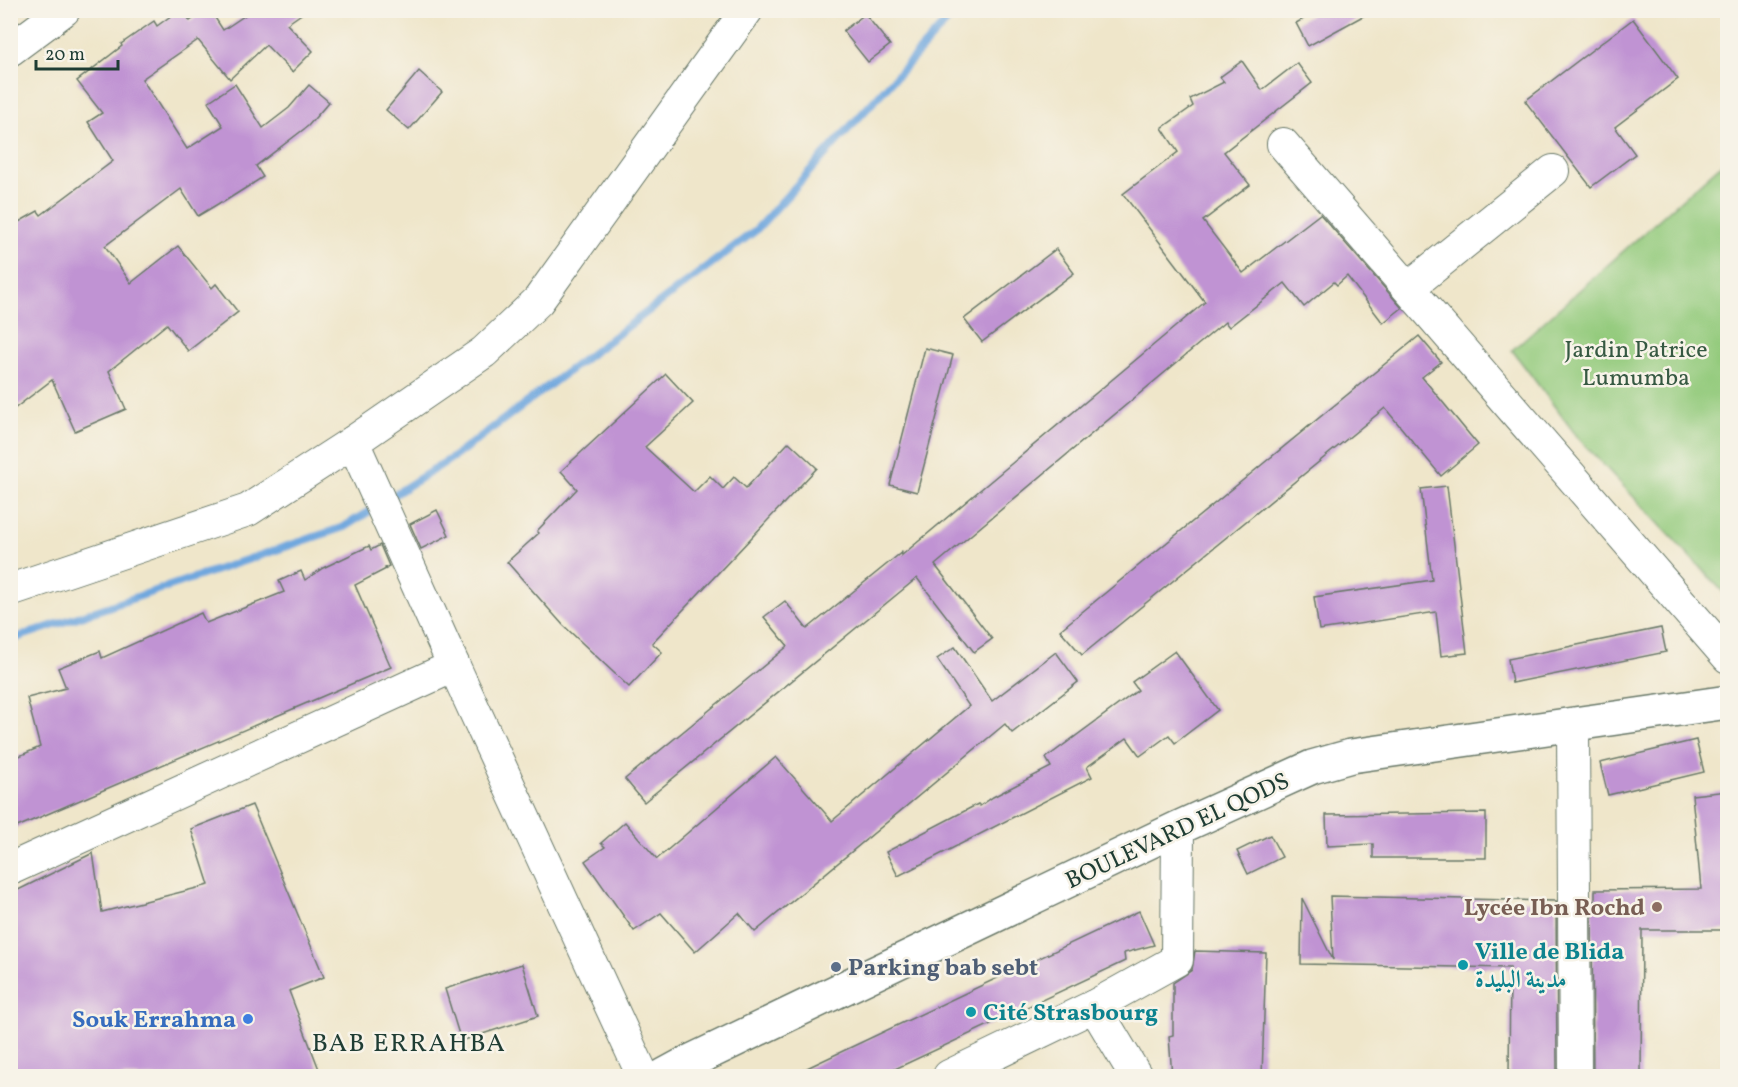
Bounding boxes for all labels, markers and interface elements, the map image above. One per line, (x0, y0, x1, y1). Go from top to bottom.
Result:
scale bar (36, 33, 118, 71)
text: 20 m (45, 43, 85, 68)
park label: Jardin Patrice Lumumba (1564, 334, 1708, 396)
street label: BOULEVARD EL QODS (1060, 765, 1295, 899)
place label: Lycée Ibn Rochd (1464, 892, 1645, 926)
marker: Lycée Ibn Rochd (1650, 900, 1664, 914)
place label: Ville de Blida مدينة البليدة (1475, 936, 1624, 998)
place label: Parking bab sebt (848, 952, 1038, 986)
marker: Ville de Blida مدينة البليدة (1456, 958, 1470, 972)
marker: Parking bab sebt (829, 960, 843, 974)
place label: Cité Strasbourg (983, 997, 1158, 1031)
place label: Souk Errahma (72, 1004, 236, 1038)
marker: Cité Strasbourg (964, 1005, 978, 1019)
marker: Souk Errahma (241, 1012, 255, 1026)
district label: BAB ERRAHBA (312, 1026, 506, 1062)

